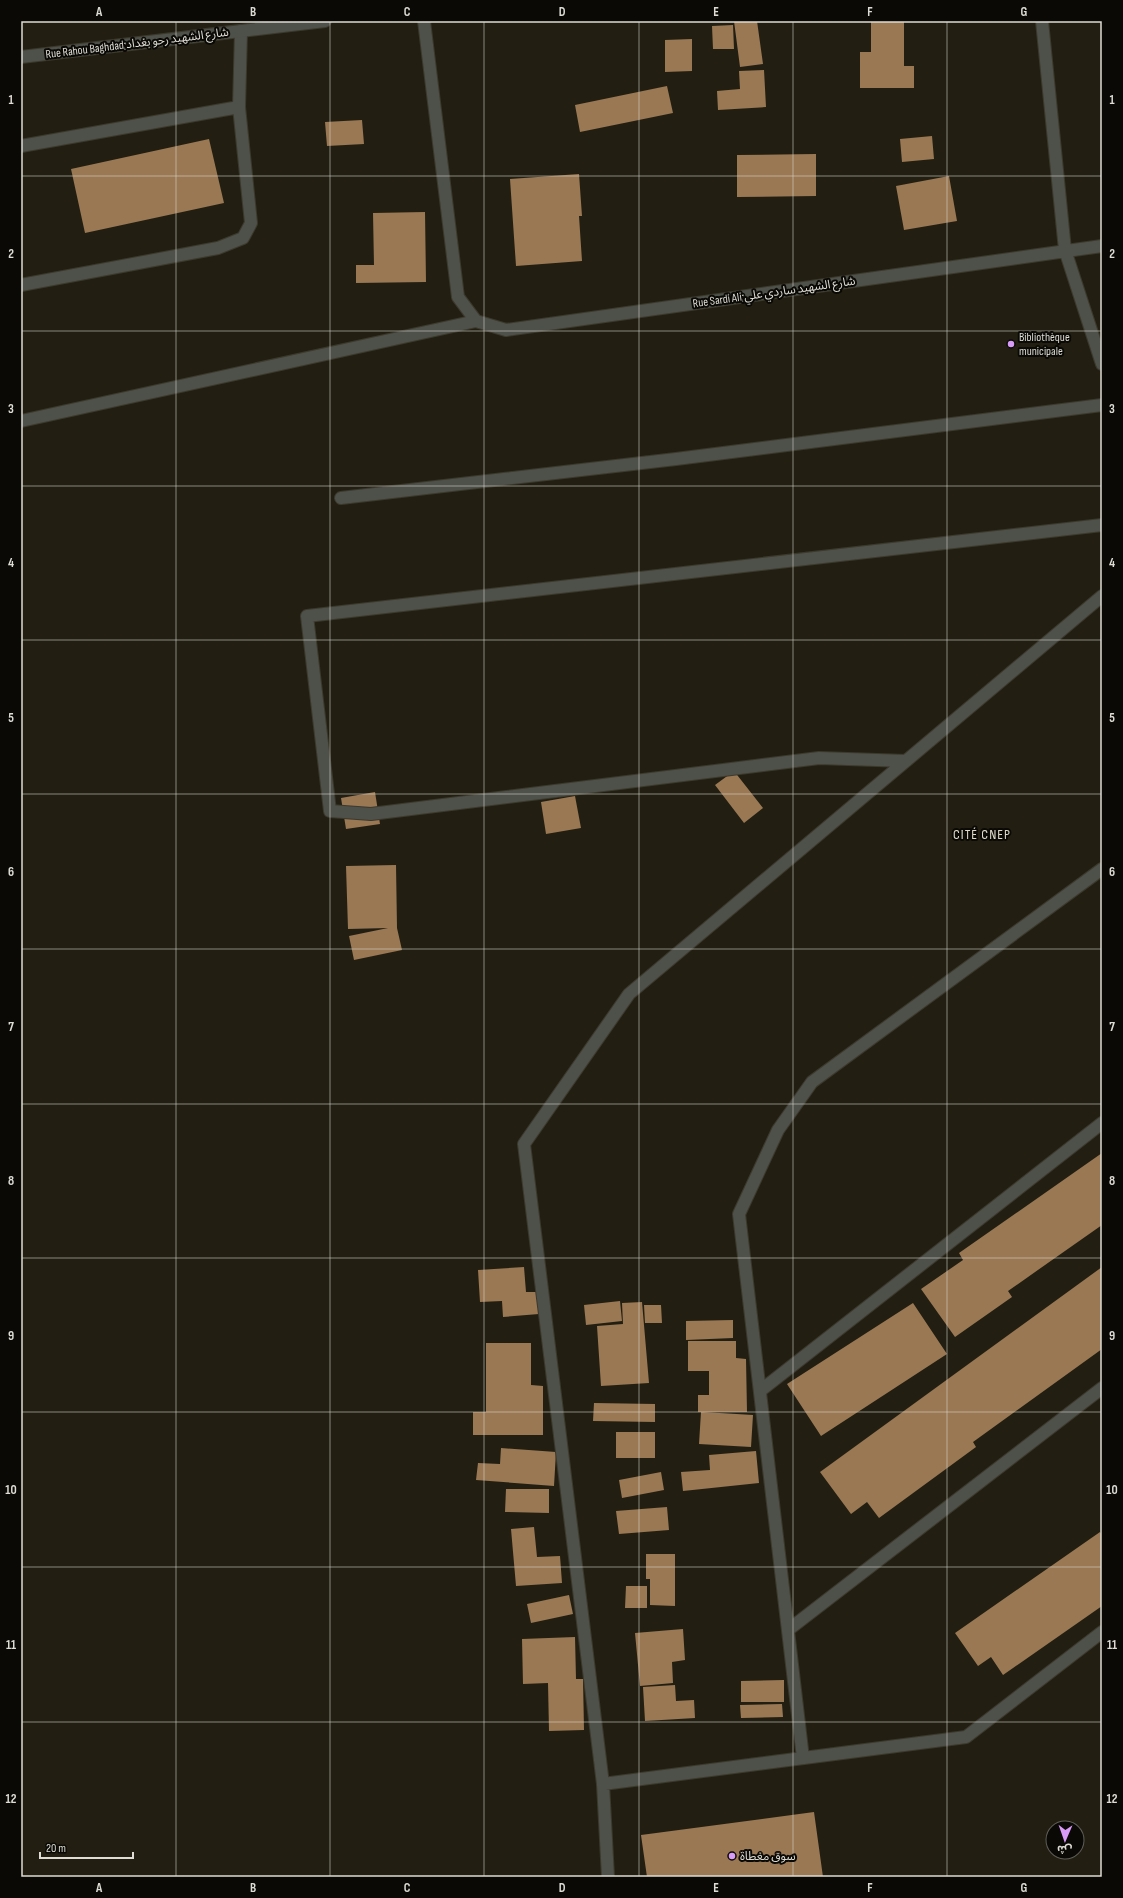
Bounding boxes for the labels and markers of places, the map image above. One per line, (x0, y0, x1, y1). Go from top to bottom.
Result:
place label: Bibliothèque municipale (1019, 330, 1070, 359)
marker: Bibliothèque municipale (1006, 339, 1016, 349)
place label: سوق مغطاة (740, 1849, 796, 1864)
marker: سوق مغطاة (727, 1851, 737, 1861)

